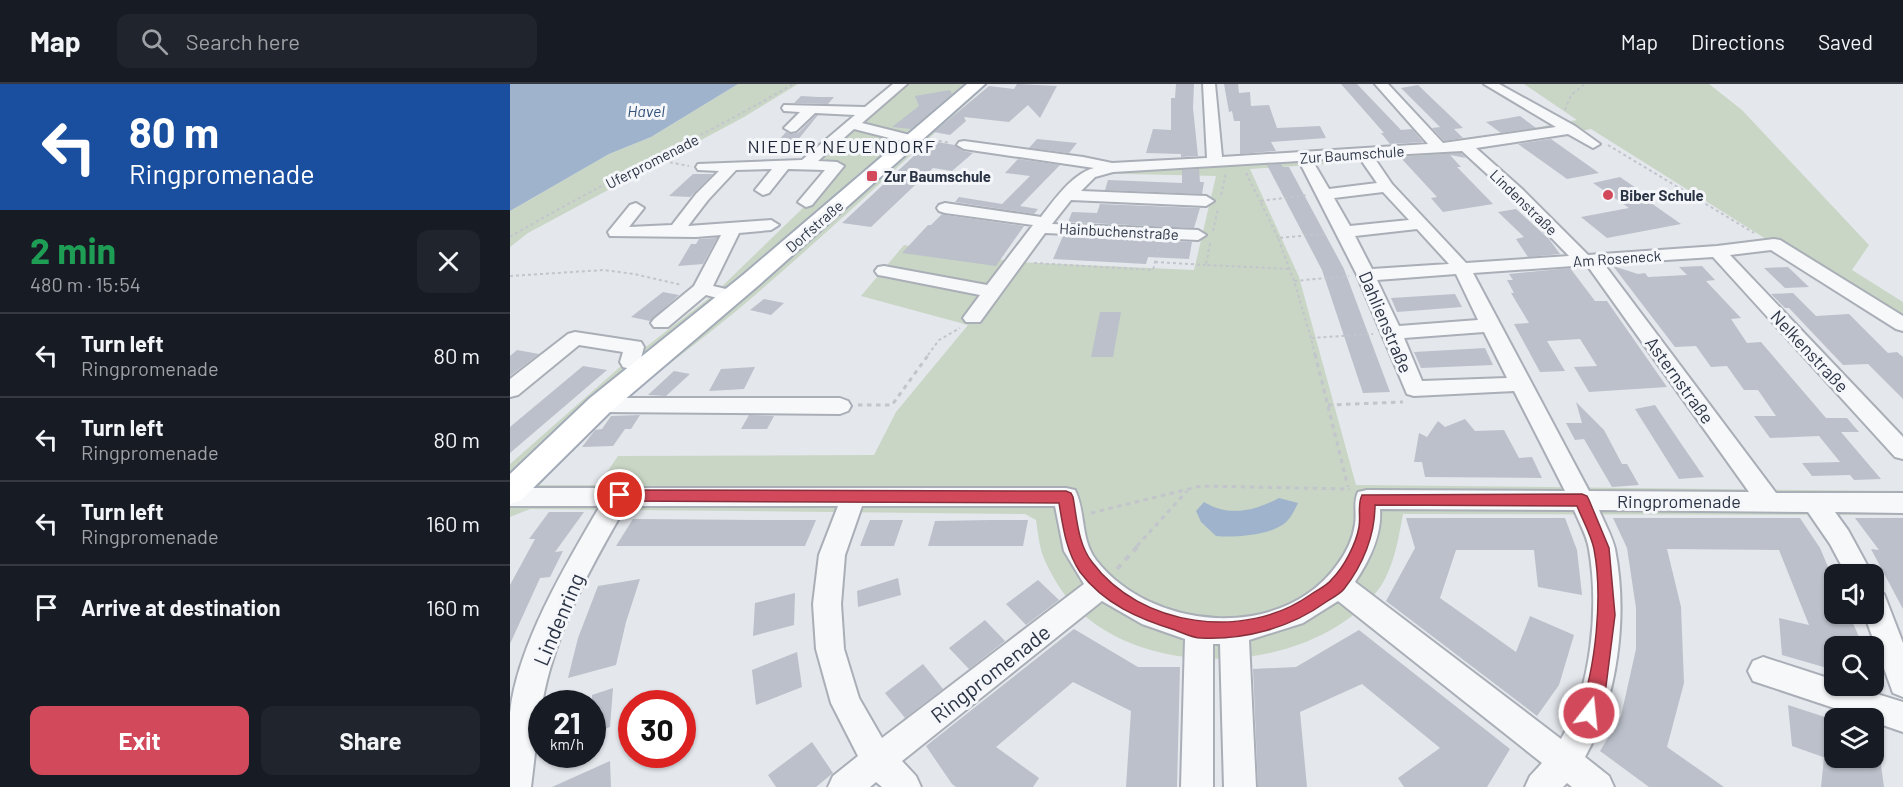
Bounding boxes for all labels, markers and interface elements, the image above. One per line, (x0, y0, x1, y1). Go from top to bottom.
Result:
search box (117, 14, 537, 68)
text: Map (30, 24, 81, 58)
icon: search (138, 25, 171, 58)
text: Search here (186, 28, 300, 54)
text: Map (1621, 29, 1658, 54)
text: Directions (1691, 29, 1785, 54)
text: Saved (1818, 29, 1873, 54)
water label: Havel (627, 101, 665, 120)
text: 80 m (129, 106, 219, 156)
icon: left (30, 108, 108, 186)
street label: Uferpromenade (603, 130, 701, 192)
district label: NIEDER NEUENDORF (747, 135, 937, 157)
street label: Zur Baumschule (1299, 141, 1405, 167)
text: Ringpromenade (129, 157, 315, 189)
street label: Lindenstraße (1487, 165, 1561, 239)
place label: Zur Baumschule (884, 167, 991, 185)
marker: Zur Baumschule (865, 169, 879, 183)
place label: Biber Schule (1620, 186, 1704, 204)
marker: Biber Schule (1601, 188, 1615, 202)
street label: Dorfstraße (782, 196, 846, 256)
street label: Hainbuchenstraße (1059, 219, 1179, 243)
text: 2 min (30, 228, 116, 271)
button: close (417, 230, 480, 293)
street label: Am Roseneck (1572, 246, 1662, 270)
street label: Dahlienstraße (1355, 268, 1417, 376)
text: 480 m · 15:54 (30, 272, 141, 296)
street label: Nelkenstraße (1766, 305, 1854, 397)
text: Turn left (81, 330, 164, 356)
street label: Asternstraße (1641, 332, 1719, 428)
icon: left (30, 339, 63, 372)
text: 80 m (434, 342, 480, 368)
text: Ringpromenade (81, 356, 219, 380)
text: Turn left (81, 414, 164, 440)
icon: left (30, 423, 63, 456)
text: 80 m (434, 426, 480, 452)
text: Ringpromenade (81, 440, 219, 464)
pin (594, 469, 645, 520)
icon: arrive (603, 478, 636, 511)
street label: Ringpromenade (1617, 490, 1741, 512)
text: Turn left (81, 498, 164, 524)
icon: left (30, 507, 63, 540)
text: 160 m (426, 510, 480, 536)
text: Ringpromenade (81, 524, 219, 548)
map controls (1824, 564, 1884, 768)
button: sound (1824, 564, 1884, 624)
street label: Lindenring (527, 569, 589, 669)
icon: arrive (30, 591, 63, 624)
text: Arrive at destination (81, 594, 280, 620)
text: 160 m (426, 594, 480, 620)
street label: Ringpromenade (925, 619, 1055, 727)
button: search (1824, 636, 1884, 696)
position arrow (1557, 681, 1621, 745)
speed limit sign: 30 (618, 690, 696, 768)
text: 21 (553, 704, 581, 740)
button: Exit (30, 706, 249, 775)
button: Share (261, 706, 480, 775)
button: layers (1824, 708, 1884, 768)
text: km/h (550, 735, 584, 753)

